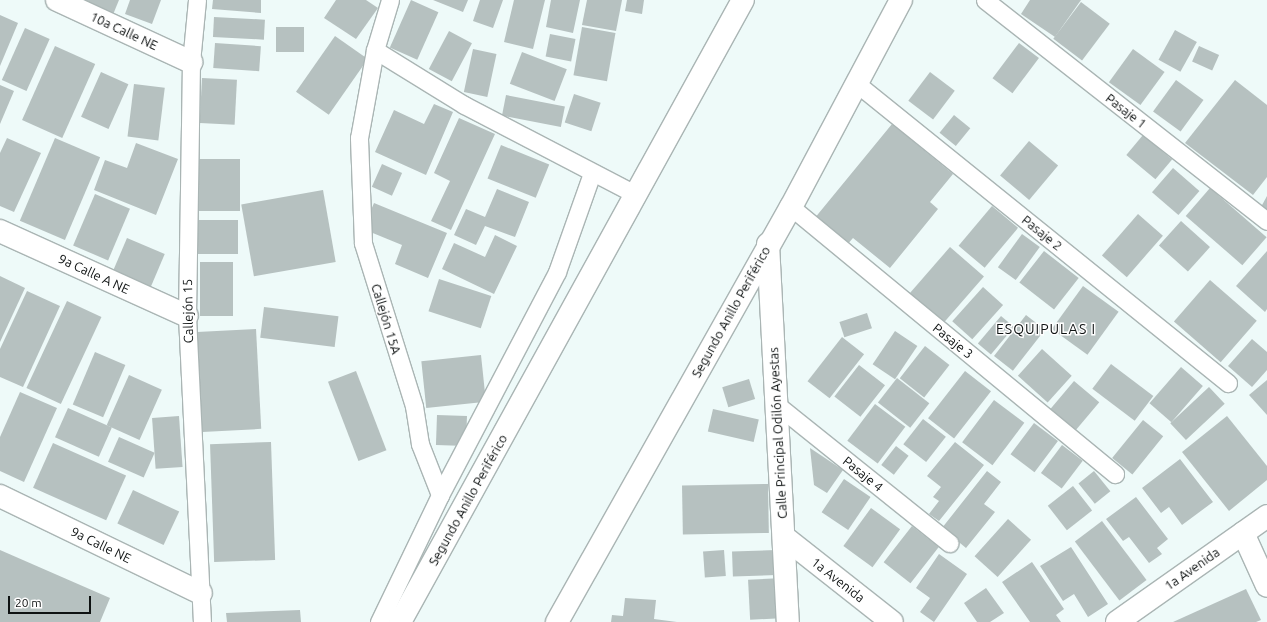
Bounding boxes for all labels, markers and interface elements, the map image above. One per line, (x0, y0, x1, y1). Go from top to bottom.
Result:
street label: 10a Calle NE (88, 9, 160, 53)
street label: Pasaje 1 (1103, 90, 1149, 132)
street label: Pasaje 2 (1019, 212, 1065, 254)
street label: Segundo Anillo Periférico (688, 244, 774, 380)
street label: 9a Calle A NE (56, 251, 132, 297)
street label: Callejón 15 (180, 279, 196, 343)
street label: Callejón 15A (368, 282, 404, 356)
street label: Pasaje 3 (930, 320, 976, 362)
district label: ESQUIPULAS I (996, 321, 1096, 337)
street label: Calle Principal Odilón Ayestas (766, 347, 790, 519)
street label: Segundo Anillo Periférico (425, 432, 511, 568)
street label: Pasaje 4 (840, 453, 886, 495)
street label: 9a Calle NE (68, 524, 134, 566)
street label: 1a Avenida (1161, 544, 1223, 594)
street label: 1a Avenida (808, 554, 868, 606)
scale bar (10, 588, 93, 614)
text: 20 m (15, 596, 42, 609)

